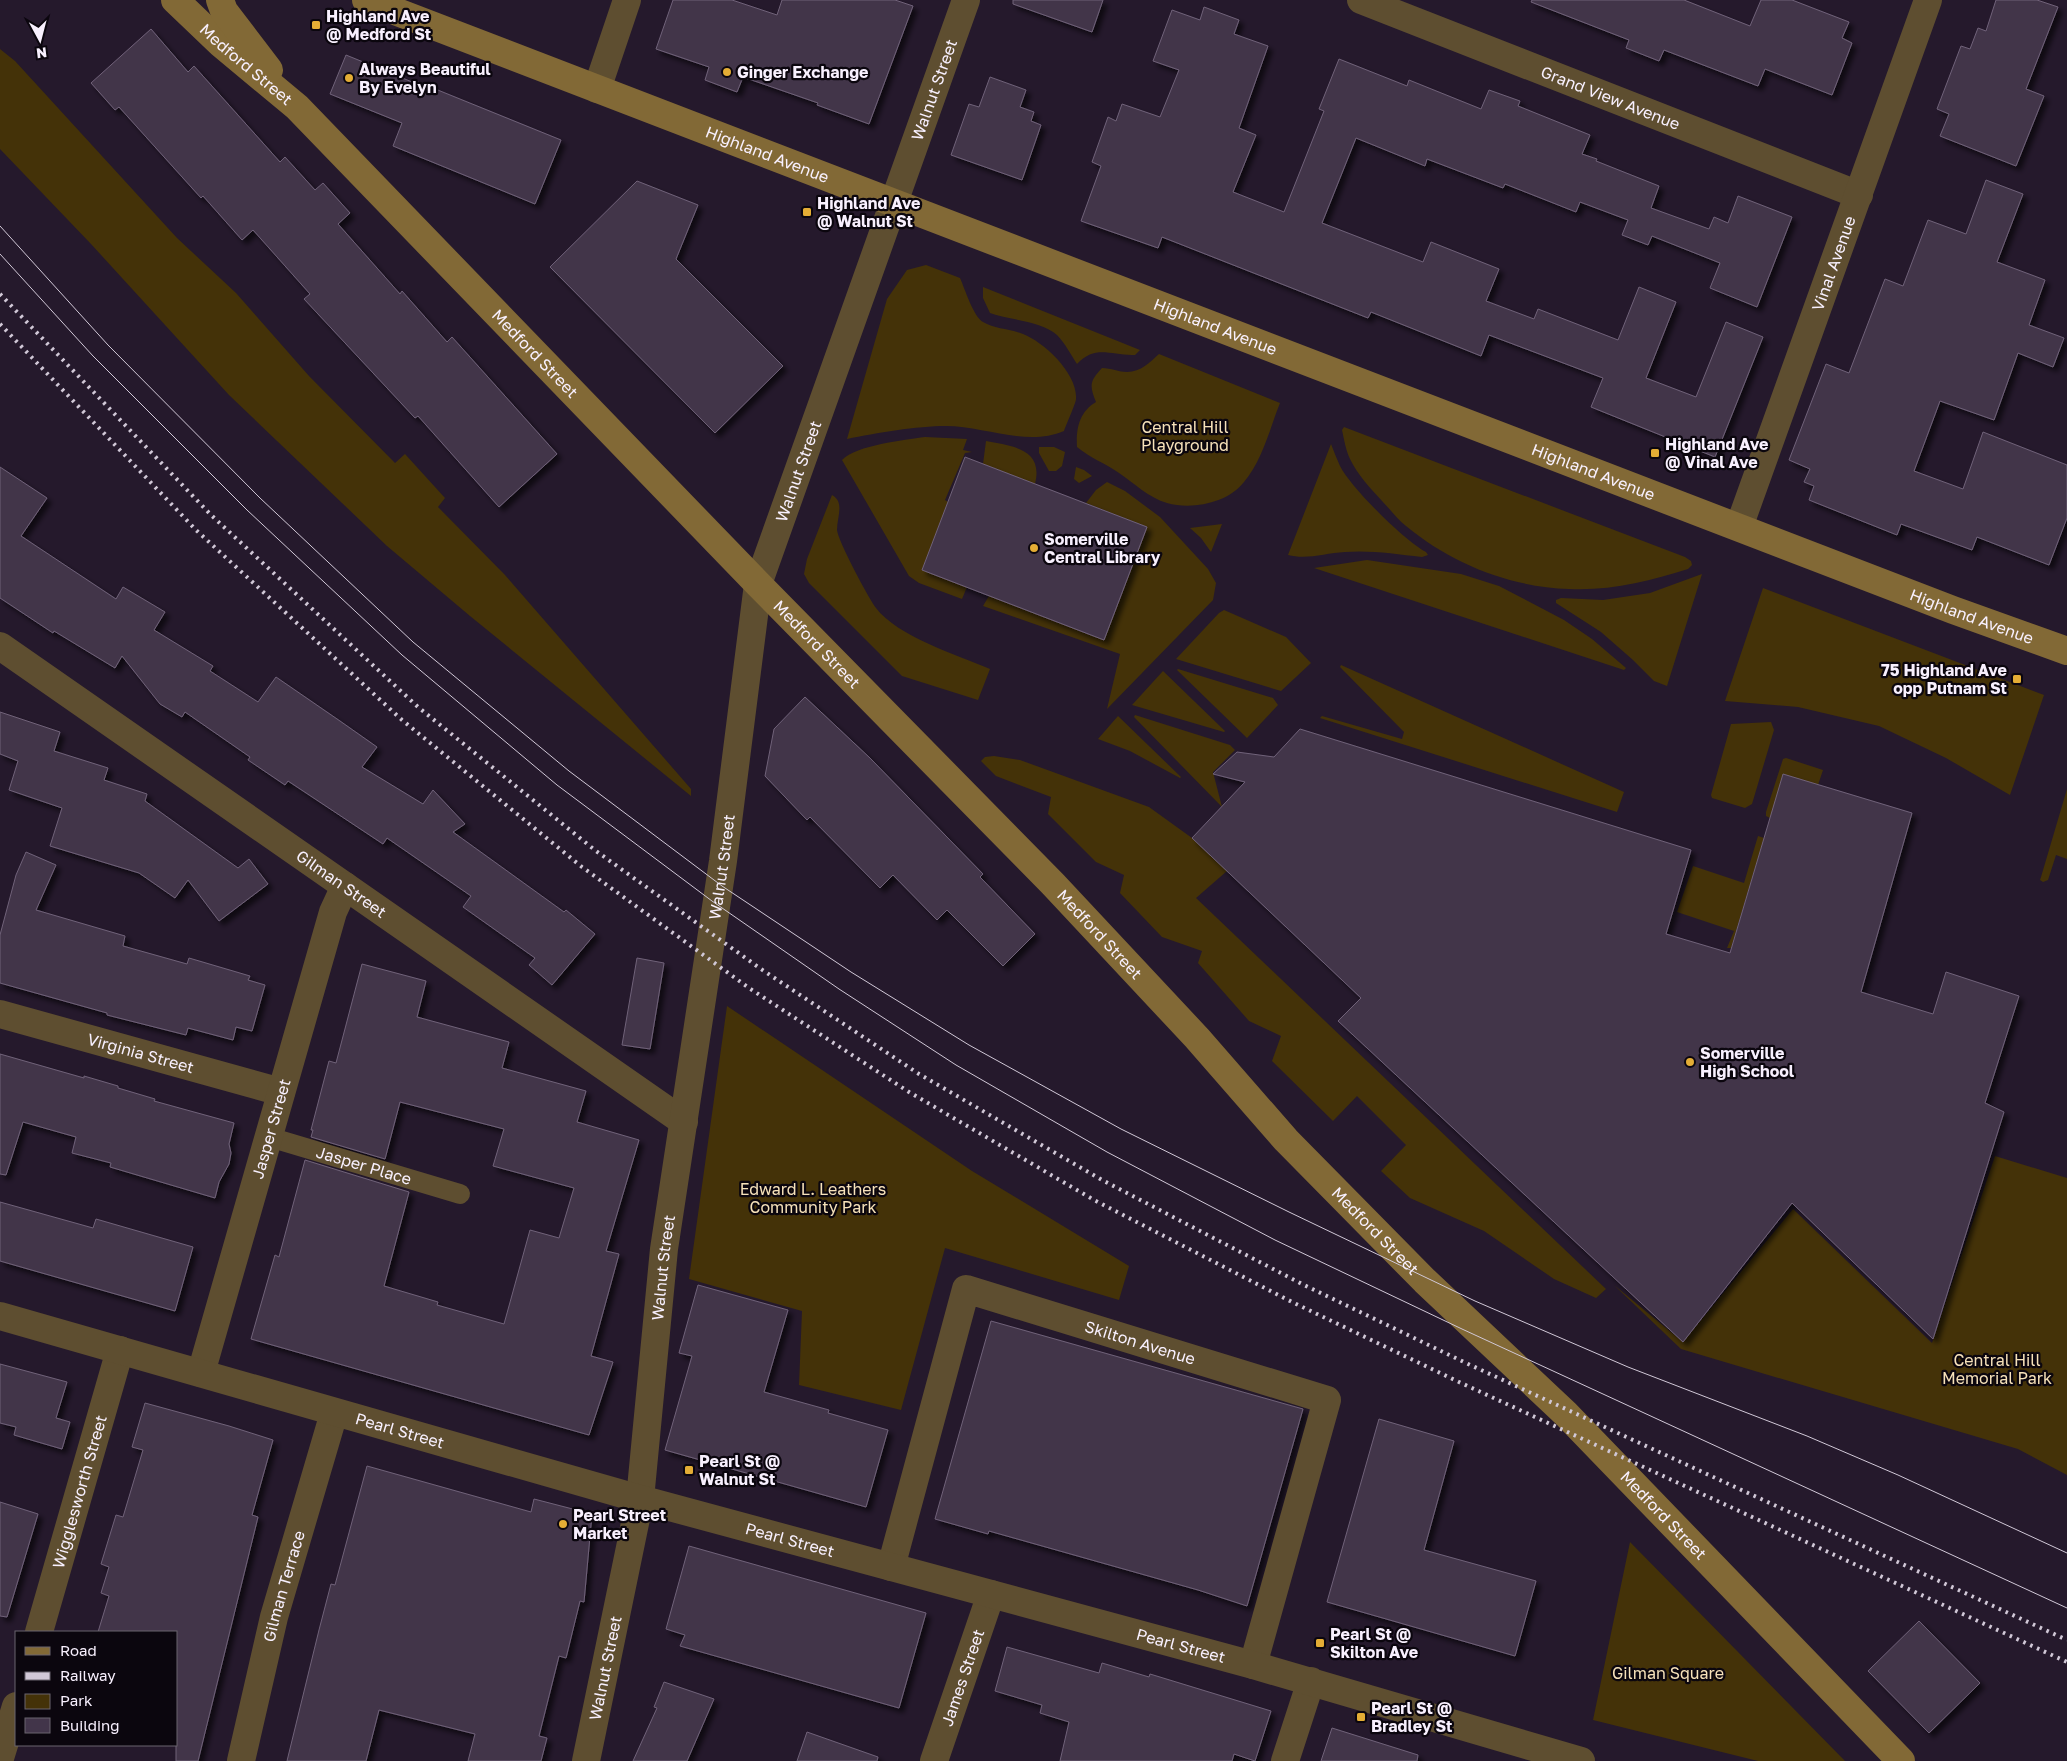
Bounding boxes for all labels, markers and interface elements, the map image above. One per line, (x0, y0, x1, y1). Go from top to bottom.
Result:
place label: Highland Ave @ Medford St (326, 6, 431, 44)
north arrow (15, 15, 65, 65)
street label: Medford Street (196, 19, 297, 109)
marker: Highland Ave @ Medford St (310, 19, 322, 31)
street label: Walnut Street (907, 36, 961, 143)
text: N (35, 44, 48, 62)
place label: Always Beautiful By Evelyn (359, 59, 491, 97)
street label: Grand View Avenue (1538, 61, 1683, 134)
place label: Ginger Exchange (737, 62, 868, 82)
marker: Ginger Exchange (721, 66, 733, 78)
marker: Always Beautiful By Evelyn (343, 72, 355, 84)
street label: Highland Avenue (703, 122, 832, 187)
place label: Highland Ave @ Walnut St (817, 193, 920, 231)
marker: Highland Ave @ Walnut St (801, 206, 813, 218)
street label: Vinal Avenue (1807, 213, 1860, 314)
street label: Highland Avenue (1151, 294, 1280, 359)
street label: Medford Street (488, 305, 582, 402)
park label: Central Hill Playground (1141, 417, 1229, 455)
street label: Walnut Street (771, 418, 825, 525)
place label: Highland Ave @ Vinal Ave (1665, 434, 1768, 472)
street label: Highland Avenue (1529, 439, 1658, 505)
marker: Highland Ave @ Vinal Ave (1649, 447, 1661, 459)
place label: Somerville Central Library (1044, 529, 1161, 567)
marker: Somerville Central Library (1028, 542, 1040, 554)
street label: Highland Avenue (1907, 584, 2036, 648)
street label: Medford Street (769, 596, 865, 692)
place label: 75 Highland Ave opp Putnam St (1881, 660, 2007, 698)
marker: 75 Highland Ave opp Putnam St (2011, 673, 2023, 685)
street label: Walnut Street (704, 813, 739, 921)
street label: Gilman Street (293, 845, 390, 922)
street label: Medford Street (1053, 885, 1147, 983)
street label: Virginia Street (85, 1029, 196, 1077)
place label: Somerville High School (1700, 1043, 1795, 1081)
marker: Somerville High School (1684, 1056, 1696, 1068)
street label: Jasper Street (247, 1076, 295, 1181)
street label: Jasper Place (314, 1142, 414, 1189)
park label: Edward L. Leathers Community Park (740, 1179, 886, 1217)
street label: Medford Street (1328, 1183, 1423, 1279)
street label: Walnut Street (647, 1213, 679, 1321)
street label: Skilton Avenue (1082, 1316, 1198, 1369)
park label: Central Hill Memorial Park (1942, 1350, 2052, 1388)
street label: Pearl Street (353, 1408, 447, 1453)
street label: Wigglesworth Street (48, 1413, 111, 1571)
place label: Pearl St @ Walnut St (699, 1451, 780, 1489)
marker: Pearl St @ Walnut St (683, 1464, 695, 1476)
street label: Medford Street (1616, 1467, 1711, 1564)
place label: Pearl Street Market (573, 1505, 666, 1543)
marker: Pearl Street Market (557, 1518, 569, 1530)
street label: Pearl Street (743, 1518, 837, 1561)
street label: Gilman Terrace (259, 1528, 309, 1644)
street label: Walnut Street (585, 1614, 626, 1722)
street label: Pearl Street (1134, 1624, 1228, 1667)
place label: Pearl St @ Skilton Ave (1330, 1624, 1418, 1662)
street label: James Street (937, 1627, 988, 1729)
legend (15, 1631, 178, 1746)
marker: Pearl St @ Skilton Ave (1314, 1637, 1326, 1649)
text: Road (60, 1641, 97, 1659)
park label: Gilman Square (1612, 1663, 1724, 1683)
text: Railway (60, 1666, 116, 1684)
text: Park (60, 1691, 93, 1709)
place label: Pearl St @ Bradley St (1371, 1698, 1452, 1736)
marker: Pearl St @ Bradley St (1355, 1711, 1367, 1723)
text: Building (60, 1716, 120, 1734)

